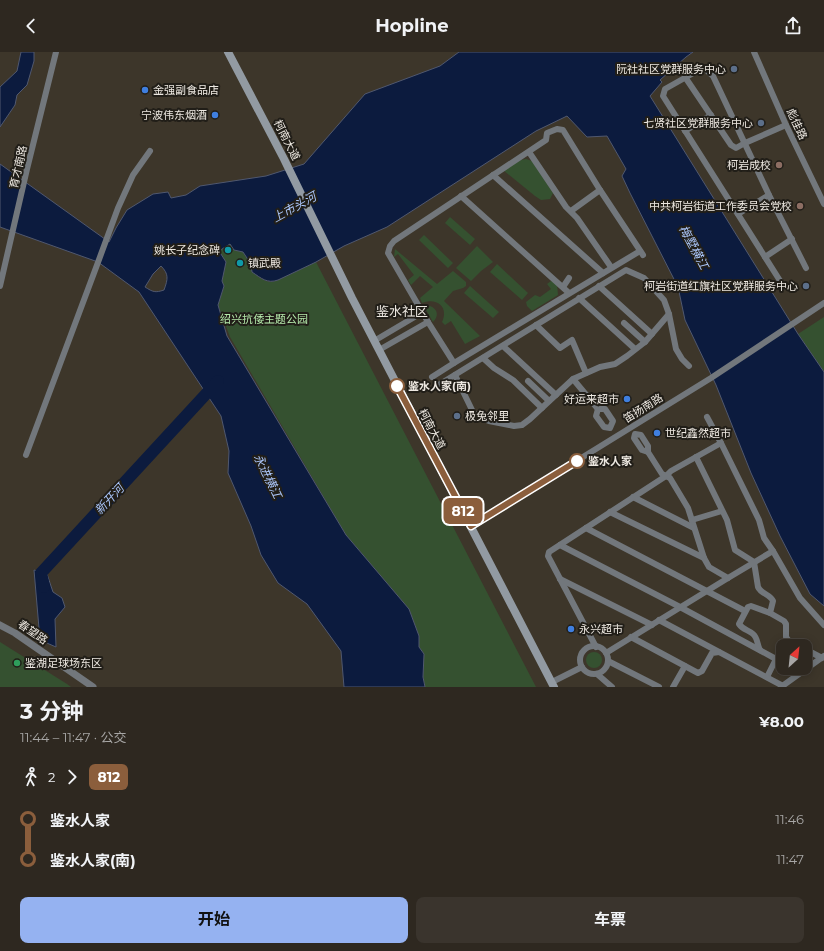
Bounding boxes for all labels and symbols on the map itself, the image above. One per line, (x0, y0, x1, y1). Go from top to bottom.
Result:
place label: 阮社社区党群服务中心 (616, 62, 726, 76)
marker: 阮社社区党群服务中心 (729, 64, 739, 74)
place label: 金强副食品店 (153, 83, 219, 97)
marker: 金强副食品店 (140, 85, 150, 95)
street label: 彪佳路 (784, 106, 810, 142)
place label: 宁波伟东烟酒 (141, 108, 207, 122)
marker: 宁波伟东烟酒 (210, 110, 220, 120)
place label: 七贤社区党群服务中心 (643, 116, 753, 130)
street label: 柯南大道 (271, 117, 303, 163)
marker: 七贤社区党群服务中心 (756, 118, 766, 128)
street label: 育才南路 (6, 144, 30, 190)
place label: 柯岩成校 (727, 158, 771, 172)
marker: 柯岩成校 (774, 160, 784, 170)
water label: 上市头河 (269, 188, 320, 225)
place label: 中共柯岩街道工作委员会党校 (649, 199, 792, 213)
marker: 中共柯岩街道工作委员会党校 (795, 201, 805, 211)
water label: 梅墅横江 (676, 222, 713, 273)
place label: 姚长子纪念碑 (154, 243, 220, 257)
marker: 姚长子纪念碑 (223, 245, 233, 255)
place label: 镇武殿 (248, 256, 281, 270)
marker: 镇武殿 (235, 258, 245, 268)
place label: 柯岩街道红旗社区党群服务中心 (644, 279, 798, 293)
marker: 柯岩街道红旗社区党群服务中心 (801, 281, 811, 291)
district label: 鉴水社区 (376, 303, 428, 319)
park label: 绍兴抗倭主题公园 (220, 312, 308, 326)
marker: 鉴水人家(南) (389, 378, 405, 394)
place label: 鉴水人家(南) (408, 379, 471, 393)
street label: 笛扬南路 (621, 390, 665, 426)
place label: 好运来超市 (564, 392, 619, 406)
marker: 好运来超市 (622, 394, 632, 404)
street label: 柯南大道 (415, 406, 449, 452)
place label: 极兔邻里 (465, 409, 509, 423)
marker: 极兔邻里 (452, 411, 462, 421)
place label: 世纪鑫然超市 (665, 426, 731, 440)
marker: 世纪鑫然超市 (652, 428, 662, 438)
water label: 永进横江 (251, 451, 286, 503)
marker: 鉴水人家 (569, 453, 585, 469)
place label: 鉴水人家 (588, 454, 632, 468)
water label: 新开河 (91, 479, 128, 517)
line badge: 812 (440, 498, 486, 524)
street label: 春望路 (15, 617, 51, 647)
place label: 永兴超市 (579, 622, 623, 636)
marker: 永兴超市 (566, 624, 576, 634)
north arrow (776, 639, 812, 675)
place label: 鉴湖足球场东区 (25, 656, 102, 670)
marker: 鉴湖足球场东区 (12, 658, 22, 668)

